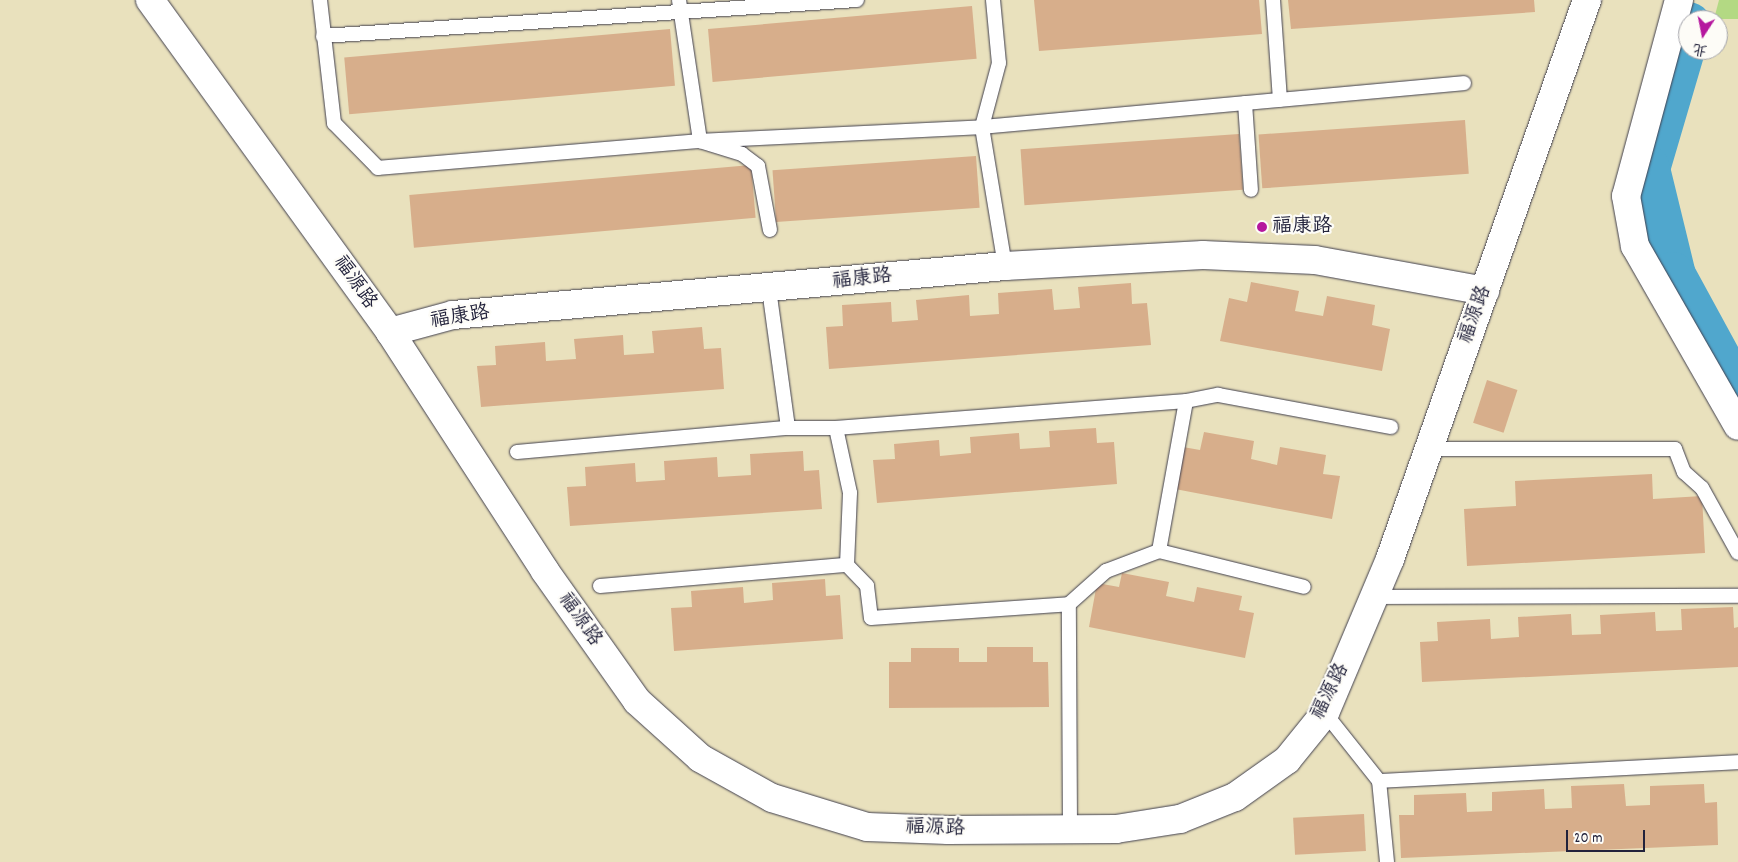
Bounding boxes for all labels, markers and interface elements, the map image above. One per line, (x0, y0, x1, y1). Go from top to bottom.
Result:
north arrow (1678, 10, 1728, 60)
text: 北 (1692, 38, 1709, 60)
place label: 福康路 (1272, 215, 1332, 239)
marker: 福康路 (1256, 221, 1268, 233)
street label: 福源路 (327, 252, 381, 314)
street label: 福康路 (831, 265, 893, 295)
street label: 福源路 (1454, 283, 1498, 347)
street label: 福康路 (428, 301, 492, 335)
street label: 福源路 (552, 589, 606, 651)
street label: 福源路 (1307, 660, 1355, 724)
street label: 福源路 (905, 816, 965, 842)
scale bar (1568, 820, 1647, 852)
text: 20 m (1574, 828, 1602, 850)

